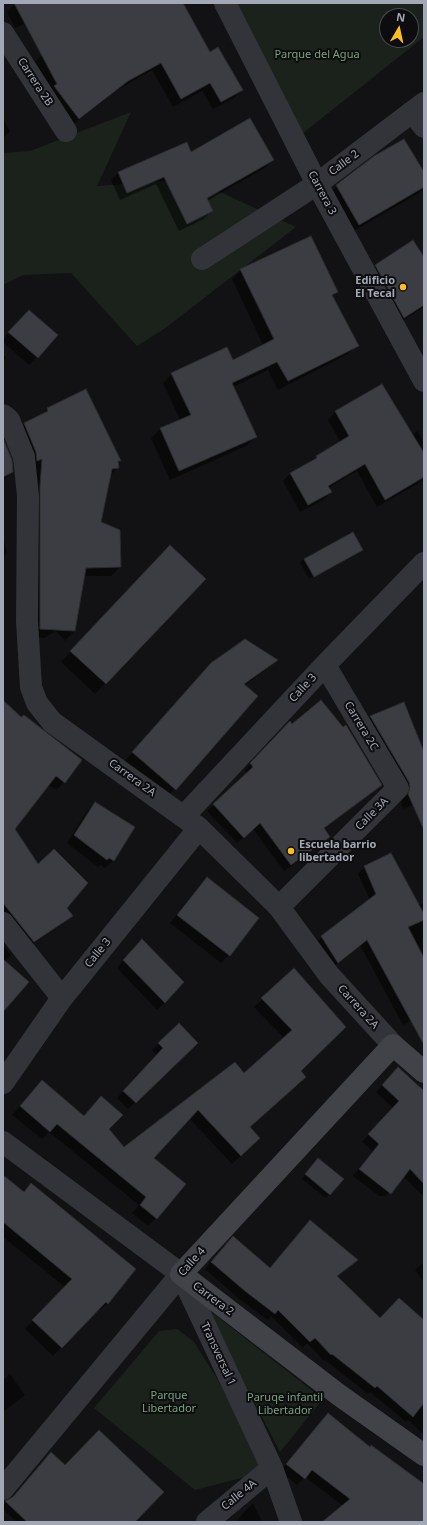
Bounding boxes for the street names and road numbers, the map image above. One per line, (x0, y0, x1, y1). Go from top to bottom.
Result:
street label: Carrera 2B (14, 55, 56, 109)
street label: Calle 2 (326, 147, 362, 179)
street label: Carrera 3 (305, 169, 339, 217)
street label: Calle 3 (287, 671, 319, 705)
street label: Carrera 2C (341, 699, 381, 753)
street label: Carrera 2A (106, 757, 158, 799)
street label: Calle 3A (353, 795, 391, 833)
street label: Calle 3 (82, 936, 114, 970)
street label: Carrera 2A (335, 982, 381, 1032)
street label: Calle 4 (176, 1245, 208, 1279)
street label: Carrera 2 (190, 1279, 236, 1319)
street label: Transversal 1 (198, 1320, 238, 1388)
street label: Calle 4A (219, 1477, 259, 1513)

